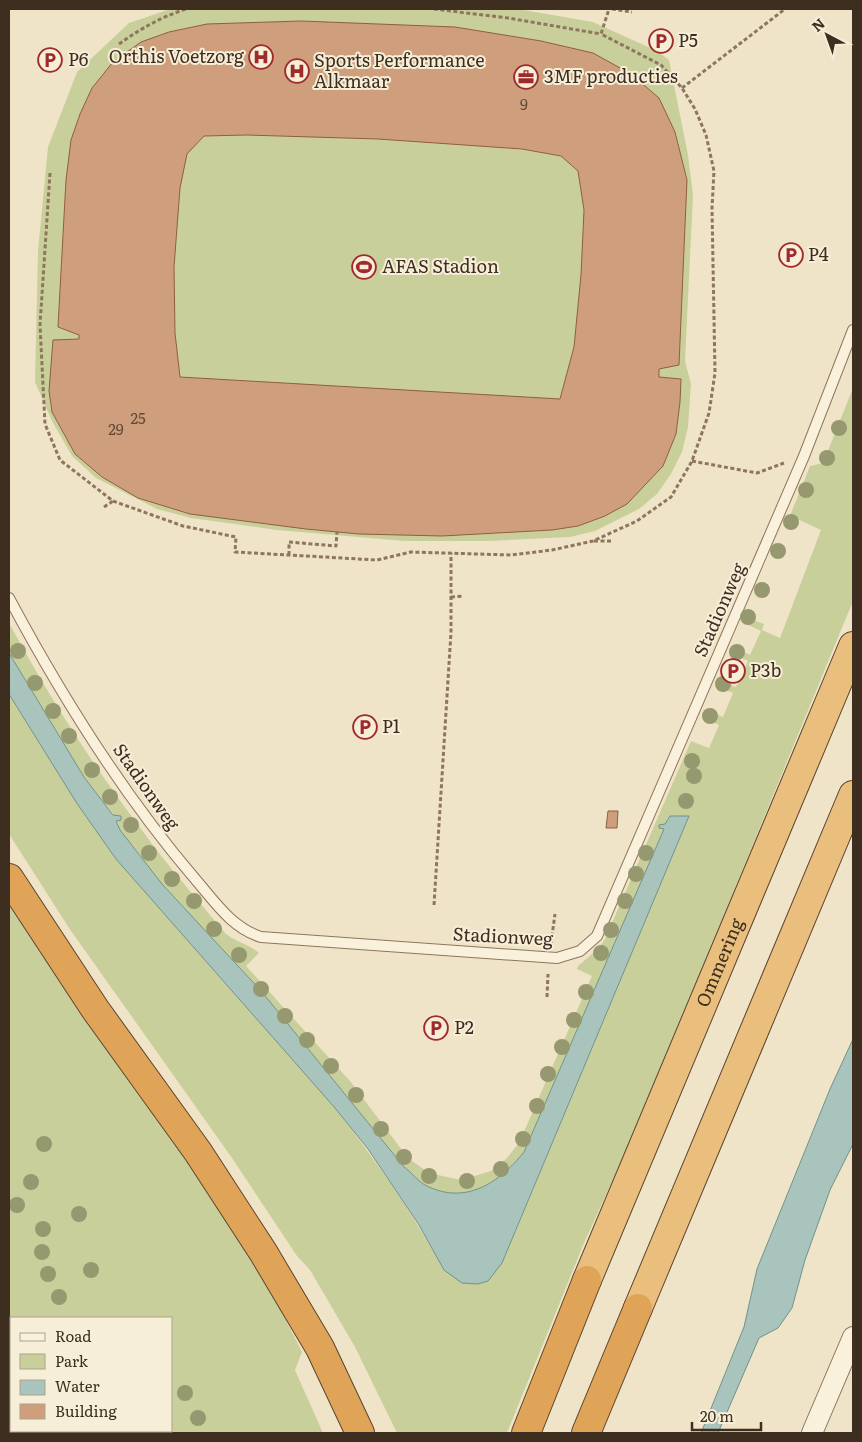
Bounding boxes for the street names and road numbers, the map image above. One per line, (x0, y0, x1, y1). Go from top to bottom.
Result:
street label: Stadionweg (686, 557, 752, 661)
street label: Stadionweg (107, 737, 188, 836)
street label: Ommering (688, 913, 750, 1011)
street label: Stadionweg (452, 919, 555, 952)

